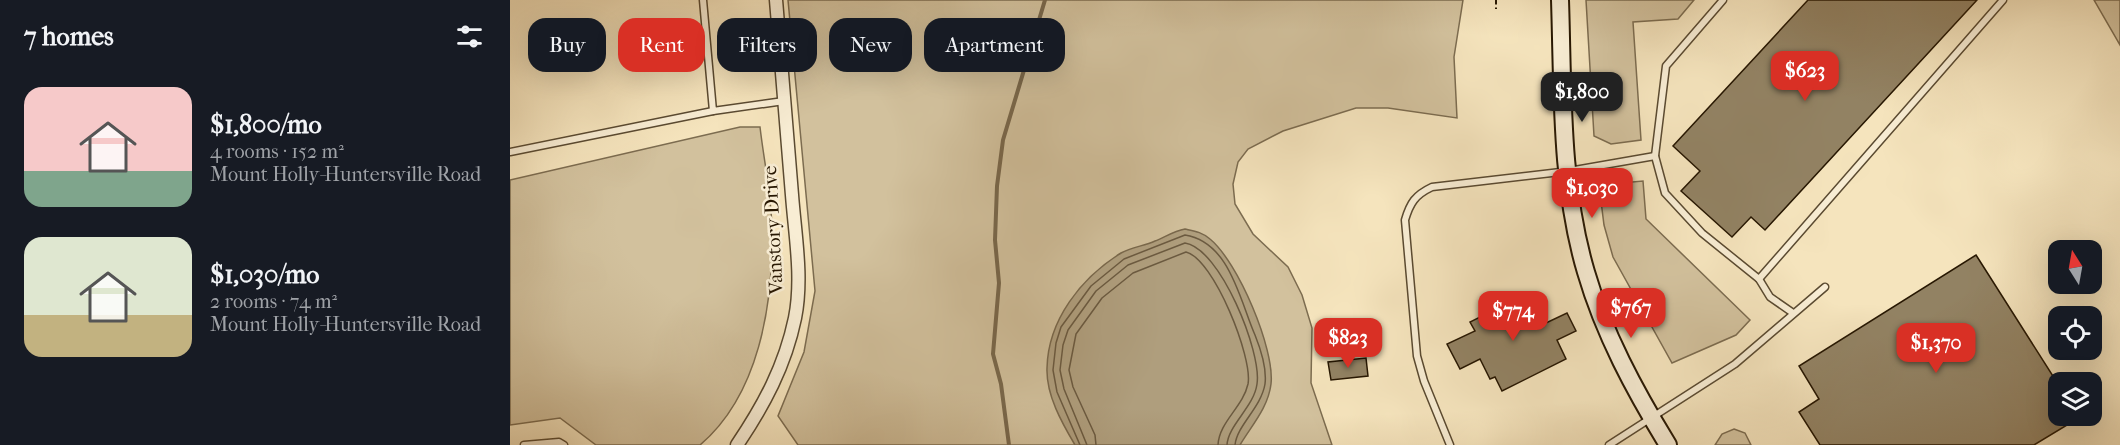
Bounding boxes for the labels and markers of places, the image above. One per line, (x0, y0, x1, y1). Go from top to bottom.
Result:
pin: $623 (1769, 51, 1841, 102)
pin: $1,800 (1533, 72, 1631, 123)
pin: $1,030 (1543, 168, 1641, 219)
pin: $767 (1595, 288, 1667, 339)
pin: $774 (1477, 291, 1549, 342)
pin: $823 (1312, 318, 1384, 369)
pin: $1,370 (1887, 323, 1985, 374)

